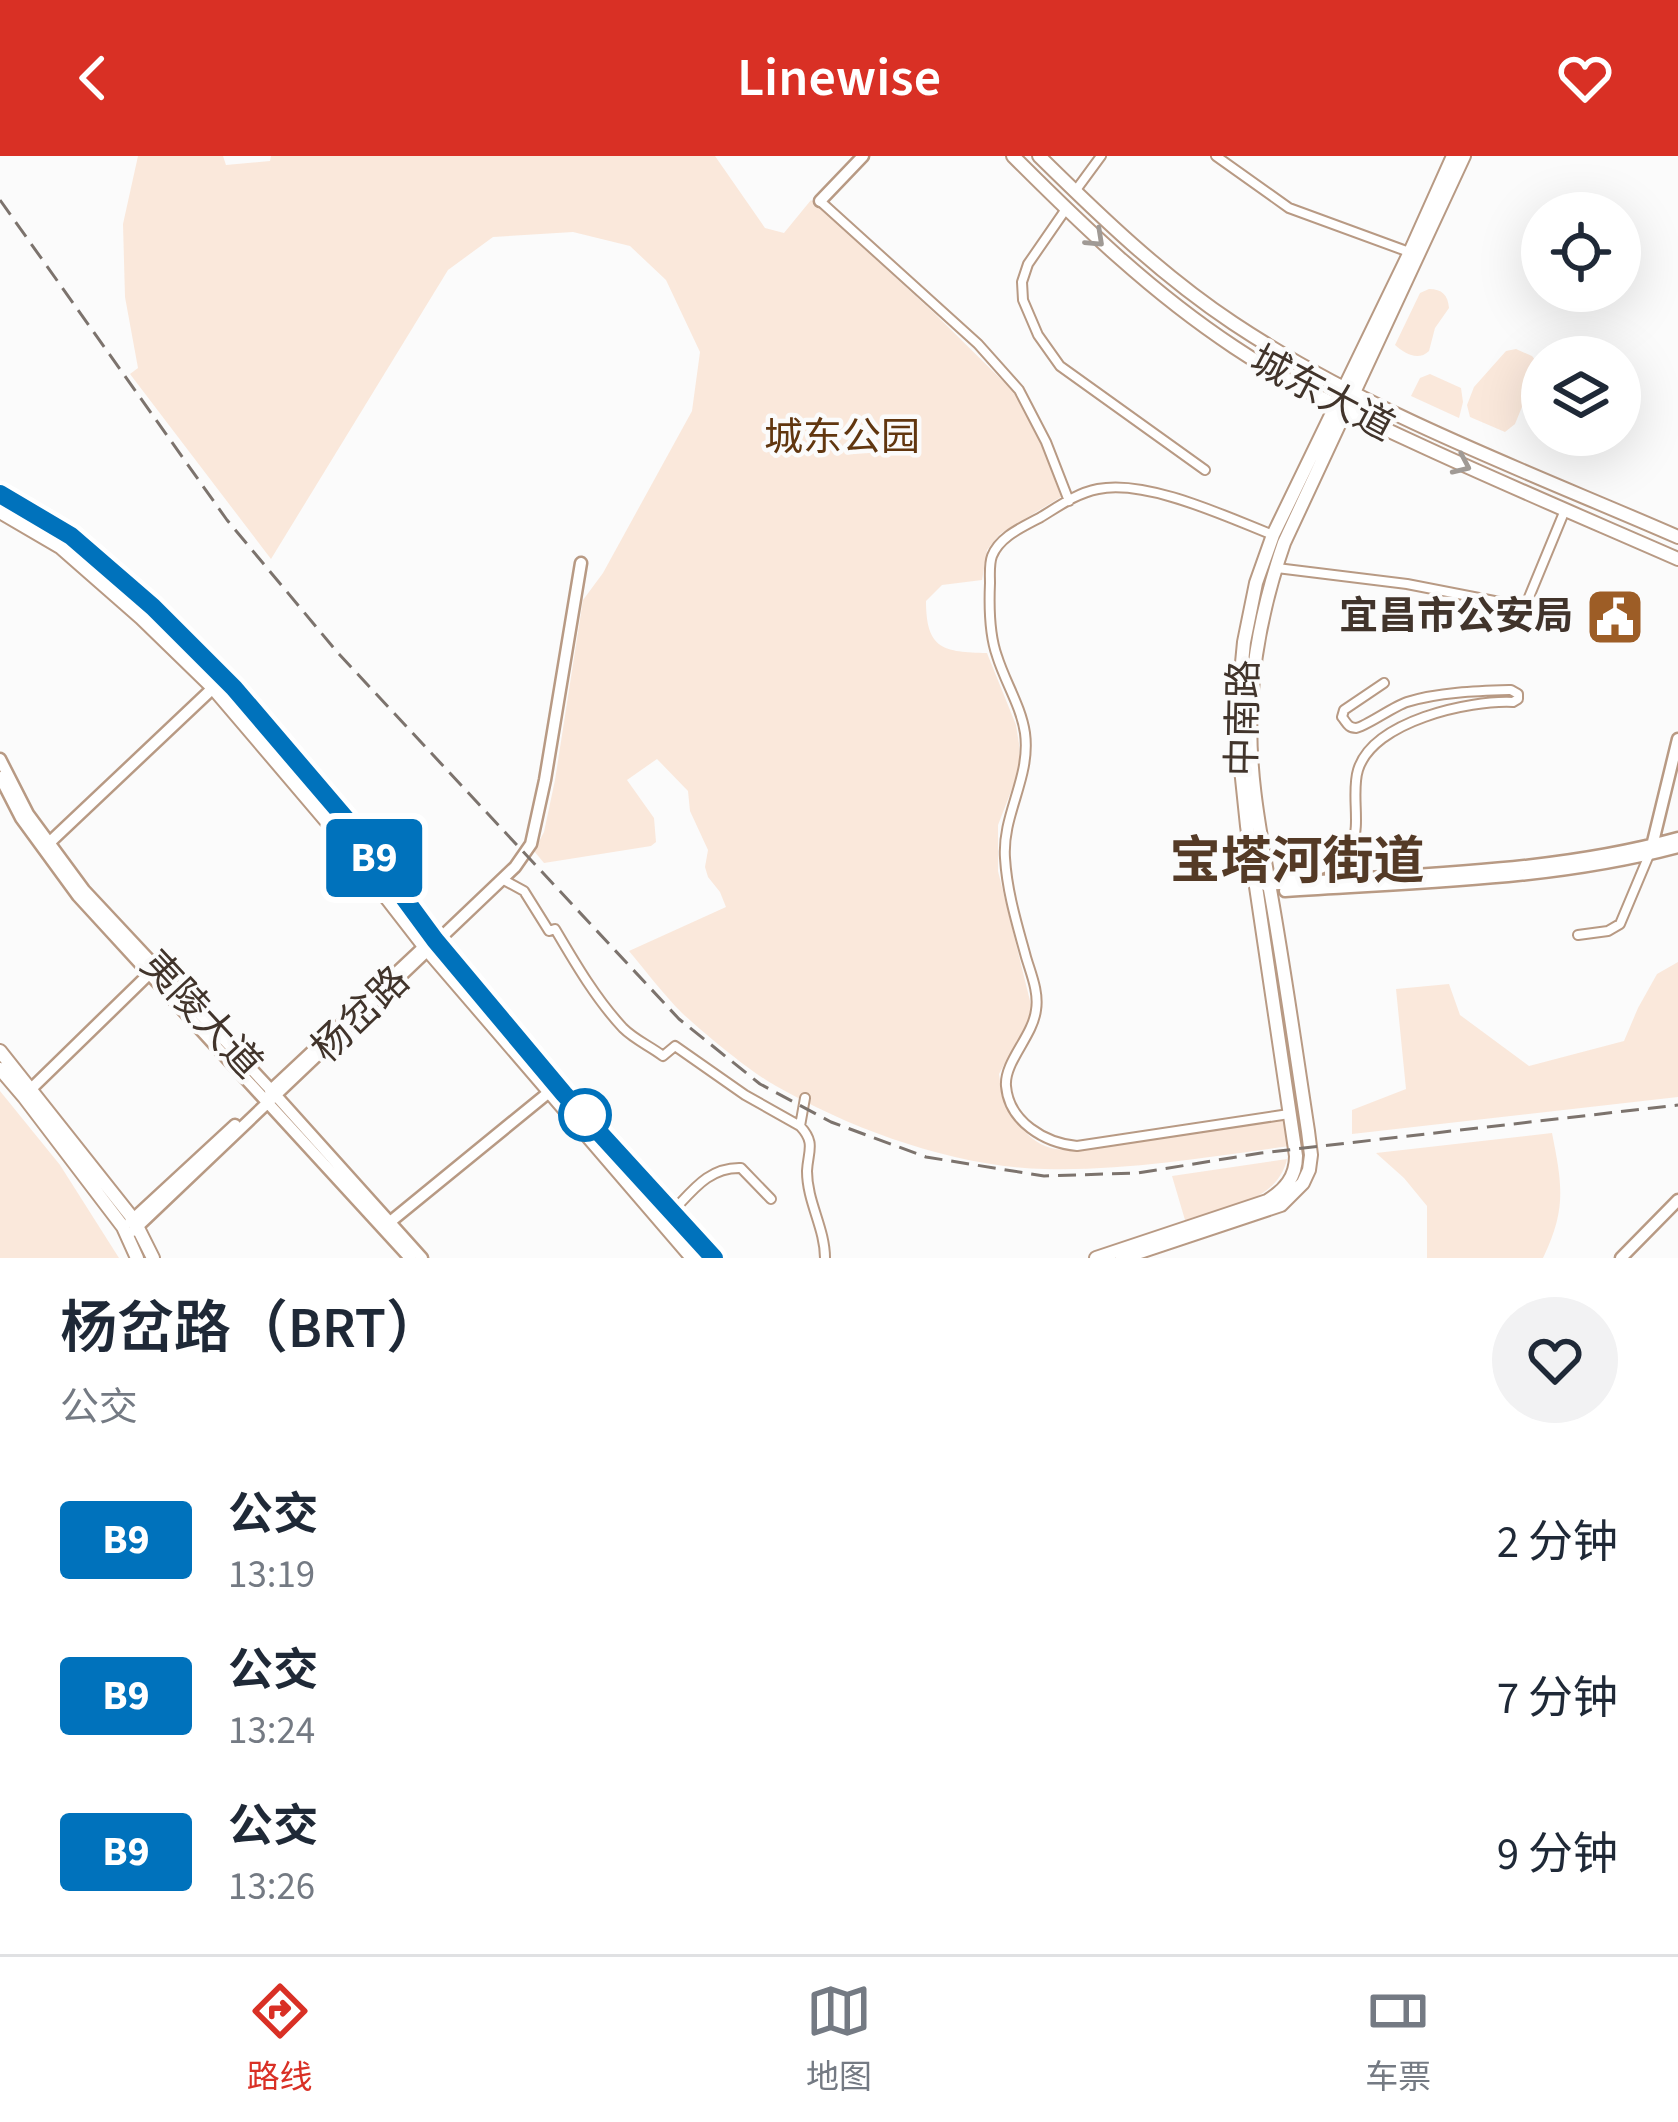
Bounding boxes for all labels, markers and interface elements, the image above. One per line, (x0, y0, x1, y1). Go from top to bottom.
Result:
text: Linewise (737, 40, 941, 117)
icon: back (60, 45, 126, 111)
icon: heart (1552, 45, 1618, 111)
map controls (1521, 192, 1641, 456)
button: locate (1521, 192, 1641, 312)
one-way arrow (1082, 224, 1104, 246)
street label: 城东大道 (1240, 333, 1404, 455)
button: layers (1521, 336, 1641, 456)
park label: 城东公园 (764, 410, 920, 466)
one-way arrow (1449, 450, 1471, 474)
public building icon: 宜昌市公安局 (1584, 586, 1646, 648)
place label: 宜昌市公安局 (1339, 589, 1573, 645)
street label: 中南路 (1215, 659, 1273, 777)
line badge: B9 (320, 819, 428, 897)
district label: 宝塔河街道 (1169, 826, 1425, 898)
text: B9 (350, 828, 398, 888)
street label: 夷陵大道 (127, 939, 275, 1091)
street label: 杨岔路 (299, 954, 423, 1076)
unlabelled marker (560, 1090, 610, 1140)
text: 杨岔路（BRT） (60, 1289, 443, 1370)
button: heart (1492, 1297, 1618, 1423)
text: 公交 (60, 1380, 138, 1436)
text: 公交 (228, 1483, 318, 1547)
text: B9 (102, 1510, 150, 1570)
text: 2 分钟 (1497, 1511, 1618, 1575)
text: 13:19 (228, 1547, 315, 1603)
text: 公交 (228, 1639, 318, 1703)
text: B9 (102, 1666, 150, 1726)
text: 7 分钟 (1497, 1667, 1618, 1731)
text: 13:24 (228, 1703, 315, 1759)
text: 公交 (228, 1795, 318, 1859)
text: B9 (102, 1822, 150, 1882)
text: 9 分钟 (1497, 1823, 1618, 1887)
text: 13:26 (228, 1859, 315, 1915)
tab: 路线 (247, 1978, 313, 2101)
tab: 地图 (806, 1978, 872, 2101)
tab: 车票 (1365, 1978, 1431, 2101)

